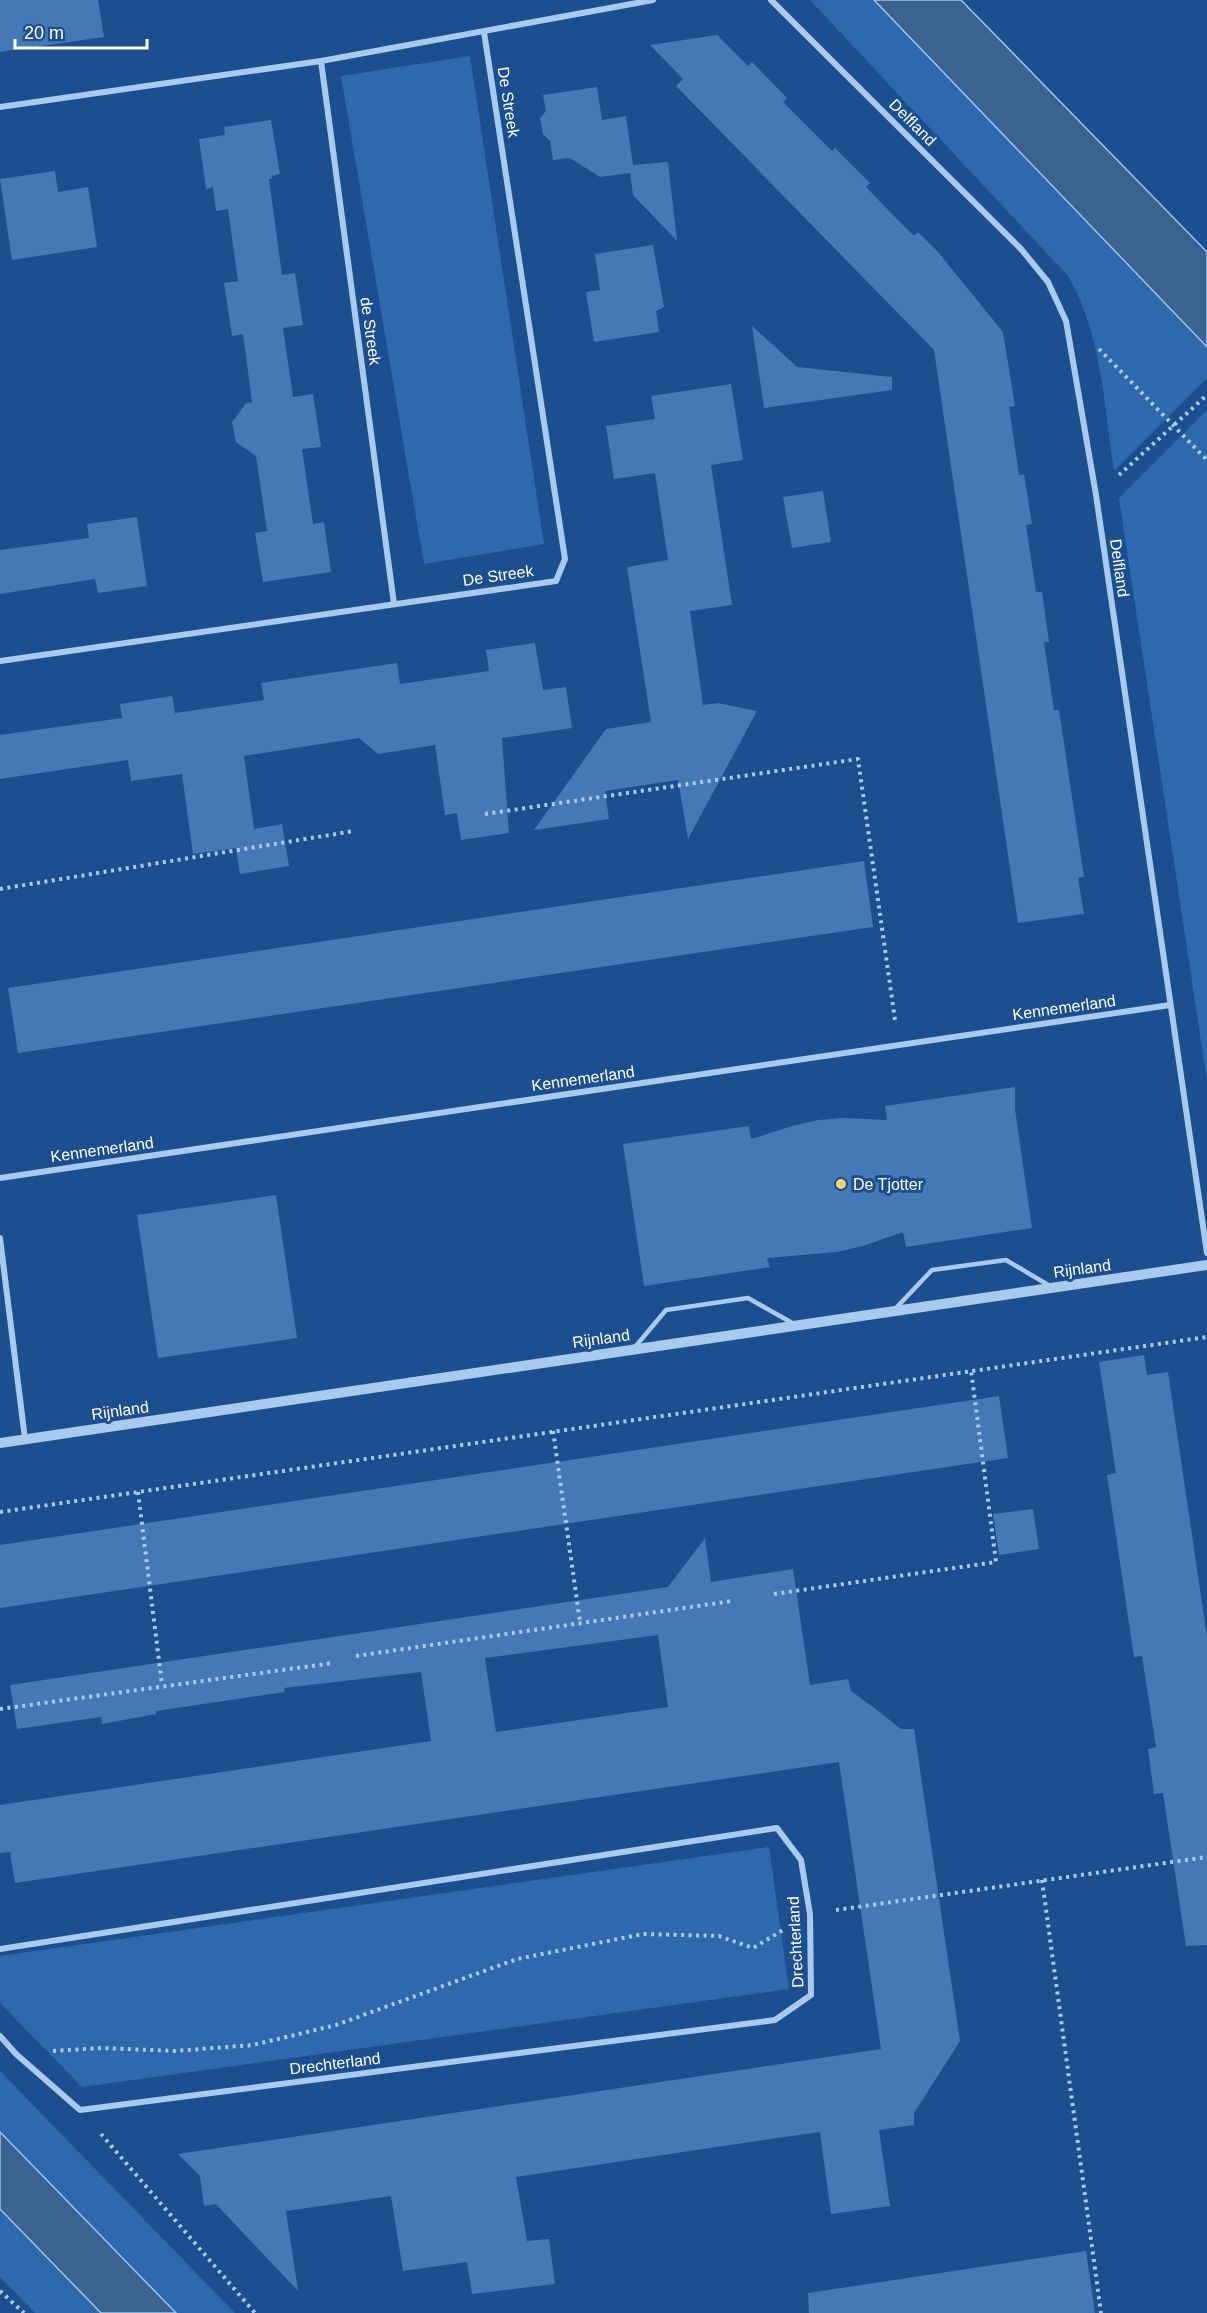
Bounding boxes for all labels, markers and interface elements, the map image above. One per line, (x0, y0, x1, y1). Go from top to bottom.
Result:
scale bar (15, 12, 147, 50)
text: 20 m (24, 23, 64, 43)
street label: De Streek (495, 66, 523, 140)
street label: Delfland (886, 96, 939, 149)
street label: de Streek (357, 296, 384, 367)
street label: Delfland (1107, 538, 1132, 598)
street label: De Streek (462, 562, 535, 589)
street label: Kennemerland (1011, 992, 1117, 1023)
street label: Kennemerland (530, 1063, 636, 1094)
street label: Kennemerland (49, 1134, 155, 1165)
place label: De Tjotter (853, 1176, 924, 1193)
marker: De Tjotter (834, 1177, 848, 1191)
street label: Rijnland (1052, 1256, 1112, 1281)
street label: Rijnland (571, 1326, 631, 1351)
street label: Rijnland (90, 1398, 150, 1423)
street label: Drechterland (785, 1896, 806, 1988)
street label: Drechterland (289, 2049, 382, 2078)

